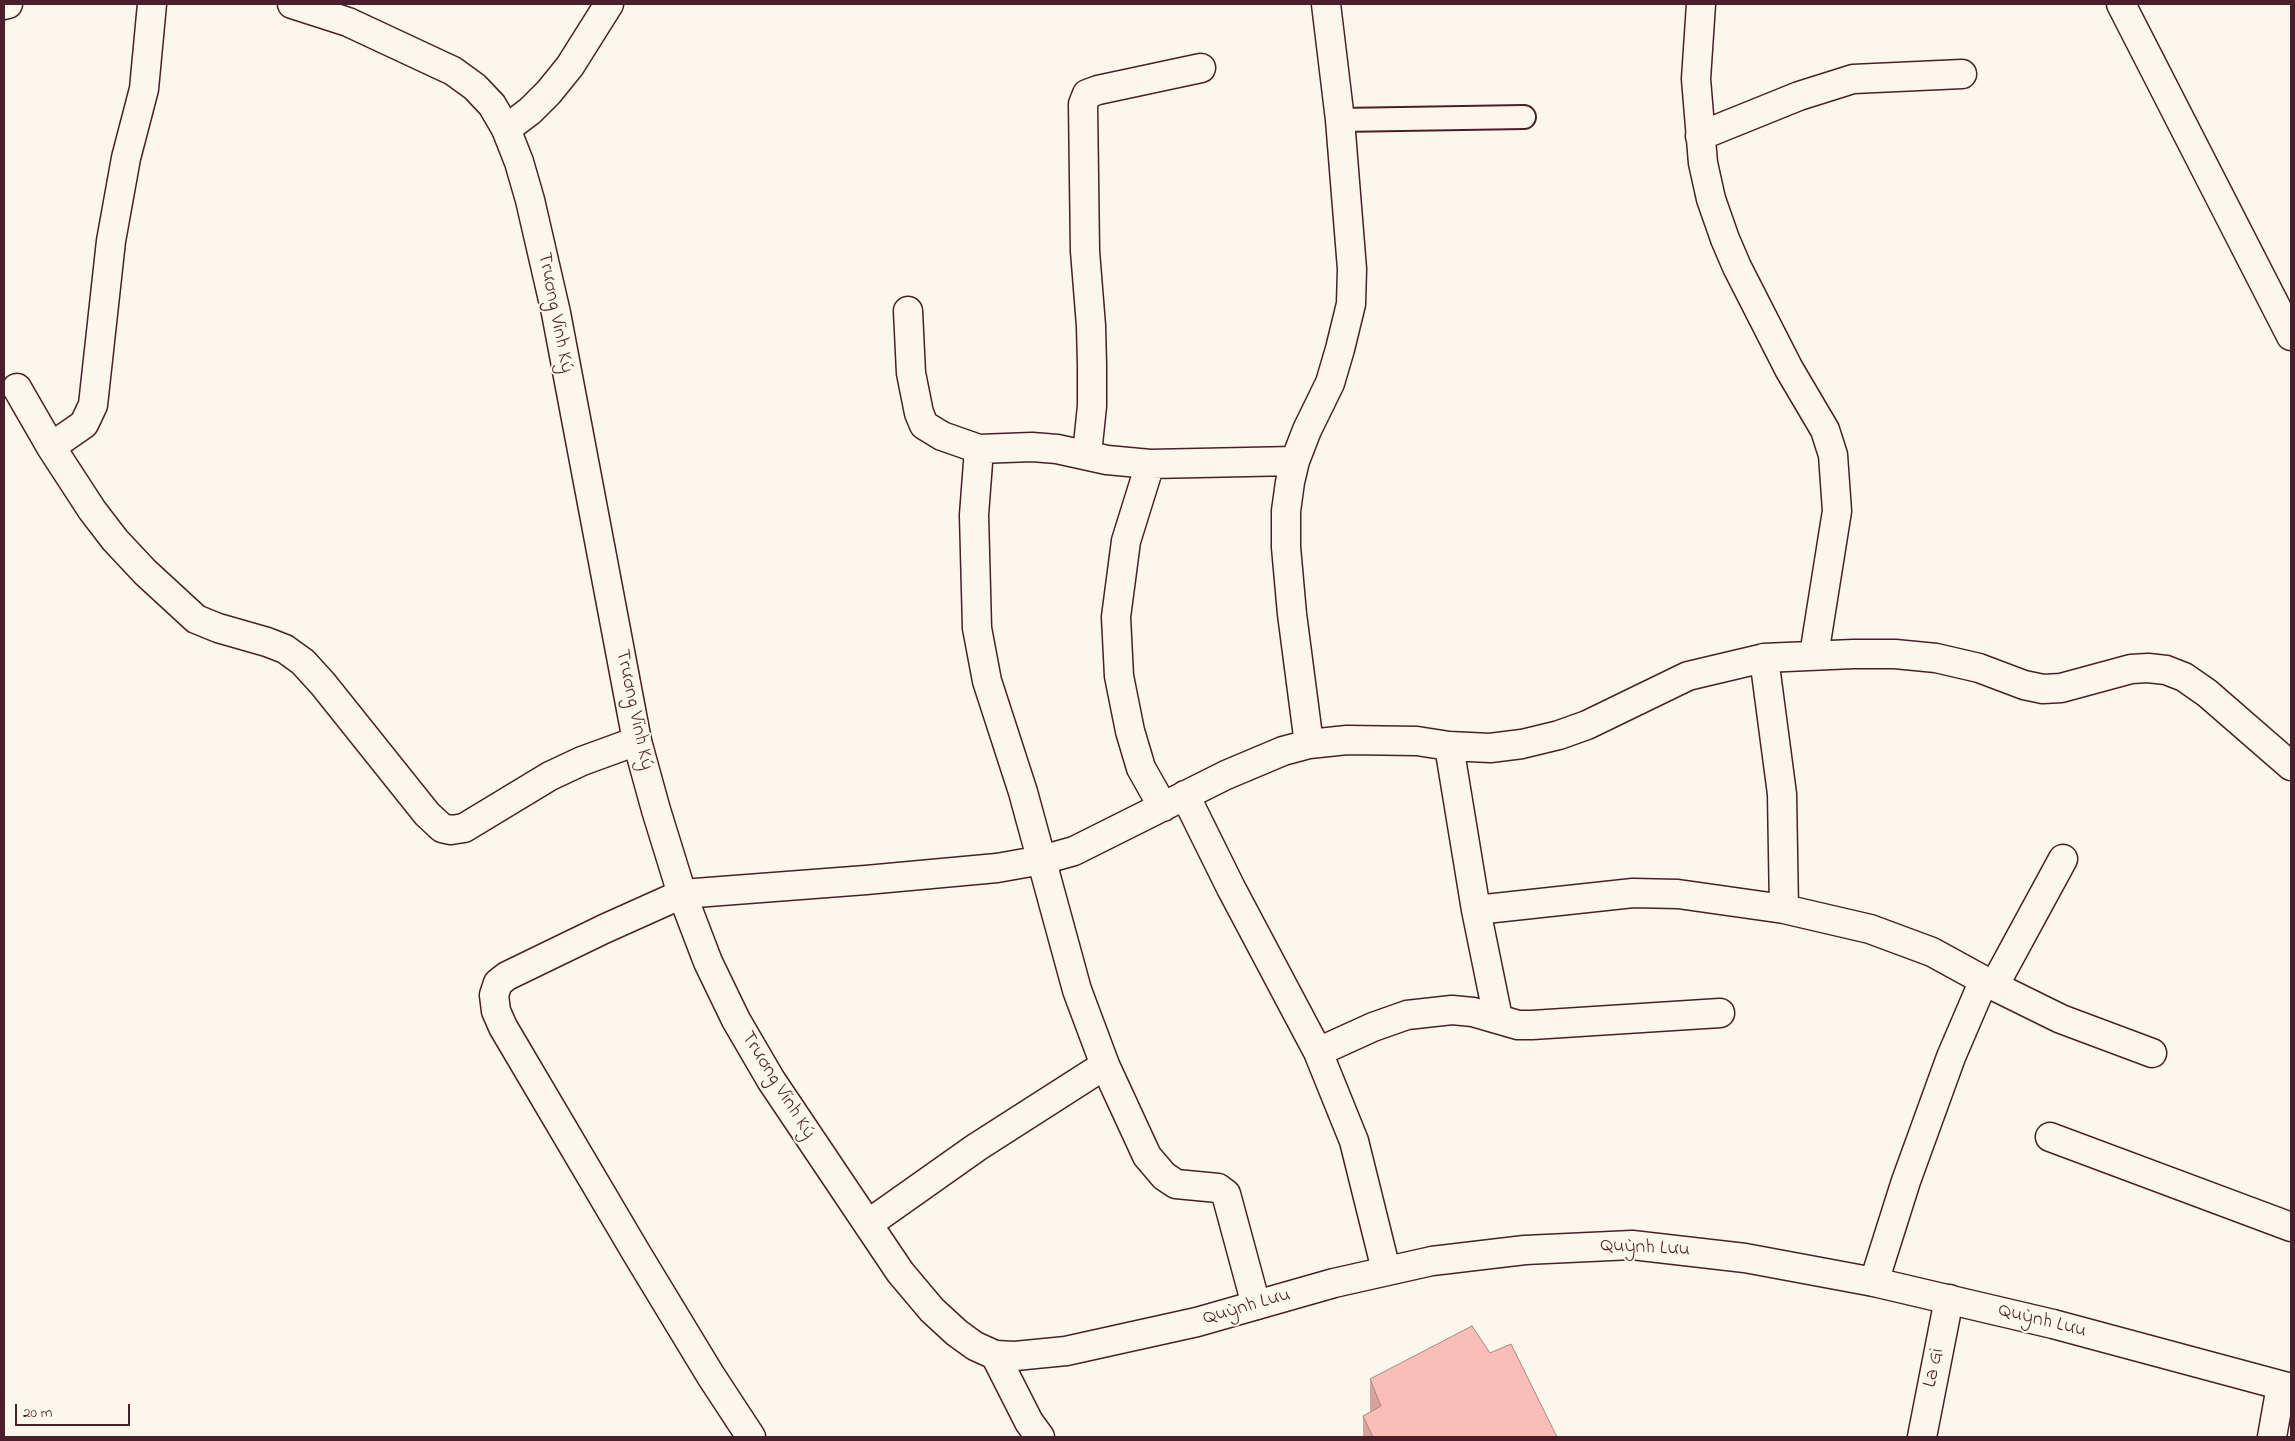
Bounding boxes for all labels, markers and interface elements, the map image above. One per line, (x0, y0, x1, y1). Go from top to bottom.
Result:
street label: Trương Vĩnh Ký (531, 251, 577, 375)
street label: Trương Vĩnh Ký (609, 648, 657, 772)
street label: Trương Vĩnh Ký (734, 1028, 820, 1144)
street label: Quỳnh Lưu (1599, 1235, 1691, 1263)
street label: Quỳnh Lưu (1200, 1284, 1294, 1332)
street label: Quỳnh Lưu (1995, 1299, 2089, 1345)
street label: La Gi (1919, 1346, 1951, 1390)
scale bar (18, 1394, 132, 1426)
text: 20 m (23, 1402, 52, 1424)

